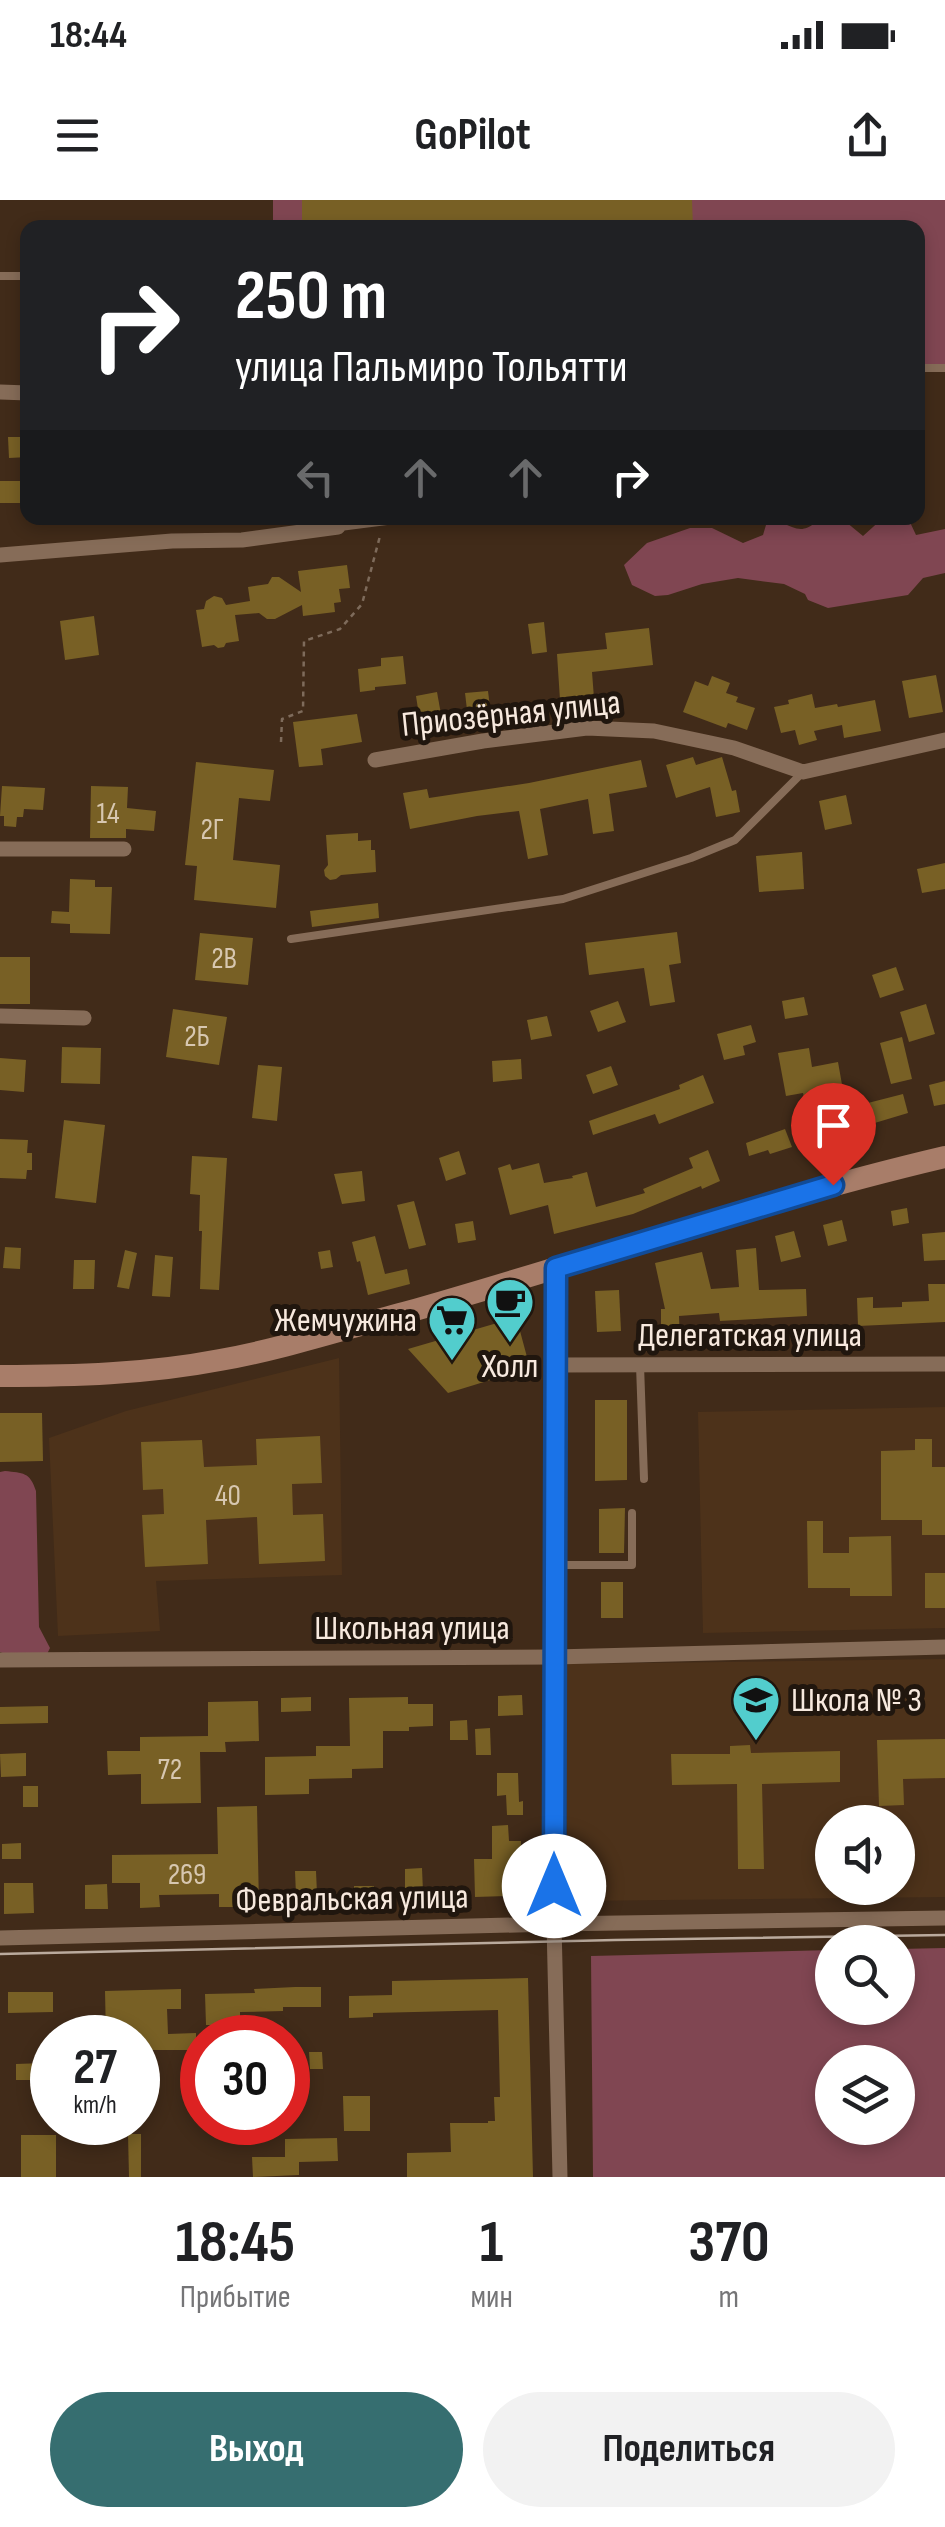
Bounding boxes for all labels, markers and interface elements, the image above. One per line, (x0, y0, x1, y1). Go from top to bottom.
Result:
text: 18:44 (50, 13, 127, 58)
icon: menu (50, 108, 105, 163)
text: GoPilot (414, 108, 531, 163)
icon: share (840, 108, 895, 163)
text: 250 m (235, 255, 387, 339)
icon: right (70, 260, 200, 390)
text: улица Пальмиро Тольятти (235, 340, 628, 395)
icon: left (288, 450, 343, 505)
icon: ahead (393, 450, 448, 505)
icon: ahead (498, 450, 553, 505)
icon: right (603, 450, 658, 505)
street label: Приозёрная улица (399, 681, 623, 747)
house number: 14 (96, 796, 120, 832)
house number: 2Г (200, 812, 224, 848)
house number: 2В (211, 941, 237, 977)
house number: 2Б (184, 1019, 210, 1055)
pin (791, 1083, 876, 1186)
icon: arrive (806, 1098, 861, 1153)
cafe icon: Холл (484, 1276, 536, 1344)
supermarket icon: Жемчужина (426, 1294, 478, 1362)
place label: Жемчужина (274, 1299, 417, 1342)
street label: Делегатская улица (638, 1314, 862, 1357)
place label: Холл (481, 1345, 538, 1388)
house number: 40 (215, 1478, 241, 1514)
street label: Школьная улица (314, 1607, 510, 1650)
school or university icon: Школа № 3 (730, 1674, 782, 1742)
place label: Школа № 3 (791, 1679, 922, 1722)
house number: 72 (158, 1752, 182, 1788)
map controls (815, 1805, 915, 2145)
button: sound (815, 1805, 915, 1905)
position arrow (502, 1834, 606, 1938)
house number: 269 (168, 1857, 206, 1893)
street label: Февральская улица (235, 1875, 469, 1923)
button: search (815, 1925, 915, 2025)
speed limit sign: 30 (180, 2015, 310, 2145)
text: 27 (73, 2038, 117, 2098)
button: layers (815, 2045, 915, 2145)
text: km/h (73, 2090, 117, 2121)
text: 18:45 (175, 2207, 295, 2279)
text: 1 (480, 2207, 503, 2279)
text: 370 (688, 2207, 770, 2279)
text: Прибытие (180, 2278, 291, 2317)
text: мин (470, 2278, 513, 2317)
text: m (719, 2278, 739, 2317)
button: Выход (50, 2392, 463, 2507)
button: Поделиться (483, 2392, 895, 2507)

